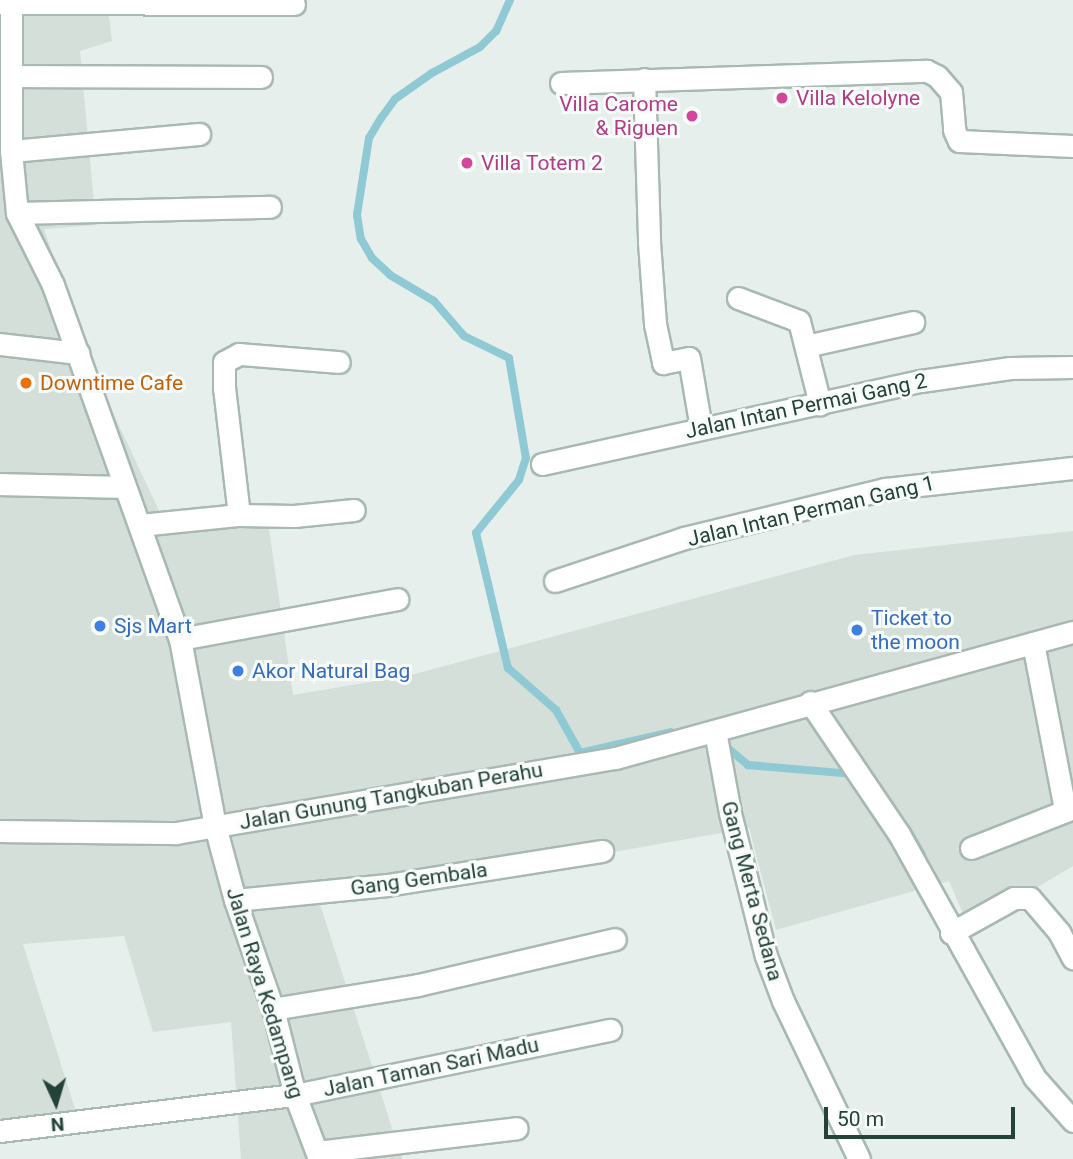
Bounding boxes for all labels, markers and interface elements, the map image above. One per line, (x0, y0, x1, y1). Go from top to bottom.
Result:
place label: Villa Kelolyne (796, 85, 920, 111)
marker: Villa Kelolyne (774, 90, 790, 106)
place label: Villa Carome & Riguen (559, 91, 678, 141)
marker: Villa Carome & Riguen (684, 108, 700, 124)
place label: Villa Totem 2 (481, 150, 603, 176)
marker: Villa Totem 2 (459, 155, 475, 171)
street label: Jalan Intan Permai Gang 2 (683, 368, 929, 444)
place label: Downtime Cafe (40, 370, 183, 396)
marker: Downtime Cafe (18, 375, 34, 391)
street label: Jalan Intan Perman Gang 1 (685, 470, 937, 552)
place label: Ticket to the moon (871, 605, 960, 655)
place label: Sjs Mart (114, 613, 192, 639)
marker: Sjs Mart (92, 618, 108, 634)
marker: Ticket to the moon (849, 622, 865, 638)
place label: Akor Natural Bag (252, 658, 410, 684)
marker: Akor Natural Bag (230, 663, 246, 679)
street label: Jalan Gunung Tangkuban Perahu (237, 757, 545, 835)
street label: Gang Merta Sedana (716, 798, 788, 984)
street label: Gang Gembala (349, 857, 489, 901)
street label: Jalan Raya Kedampang (221, 884, 309, 1102)
street label: Jalan Taman Sari Madu (321, 1032, 541, 1102)
north arrow (21, 1068, 91, 1138)
scale bar (828, 1092, 1019, 1136)
text: 50 m (837, 1107, 884, 1131)
text: N (50, 1113, 65, 1136)

